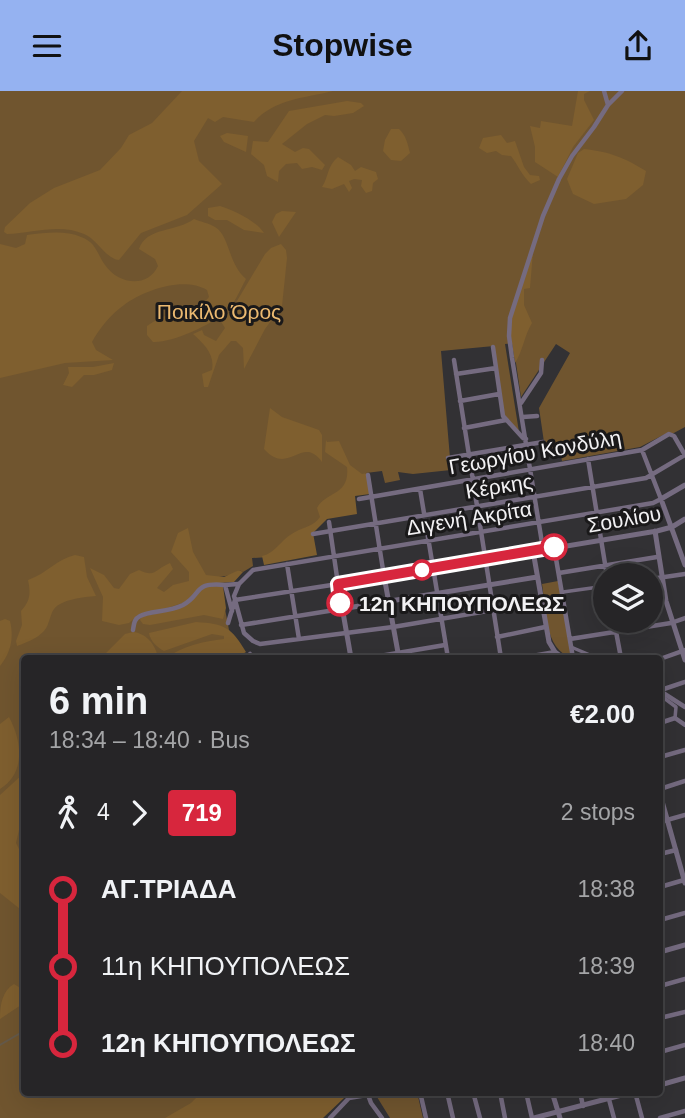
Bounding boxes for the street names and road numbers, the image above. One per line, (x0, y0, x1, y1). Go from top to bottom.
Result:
street label: Γεωργίου Κονδύλη (447, 426, 623, 478)
street label: Κέρκης (464, 469, 534, 503)
street label: Διγενή Ακρίτα (405, 497, 533, 539)
street label: Σουλίου (585, 501, 663, 537)

